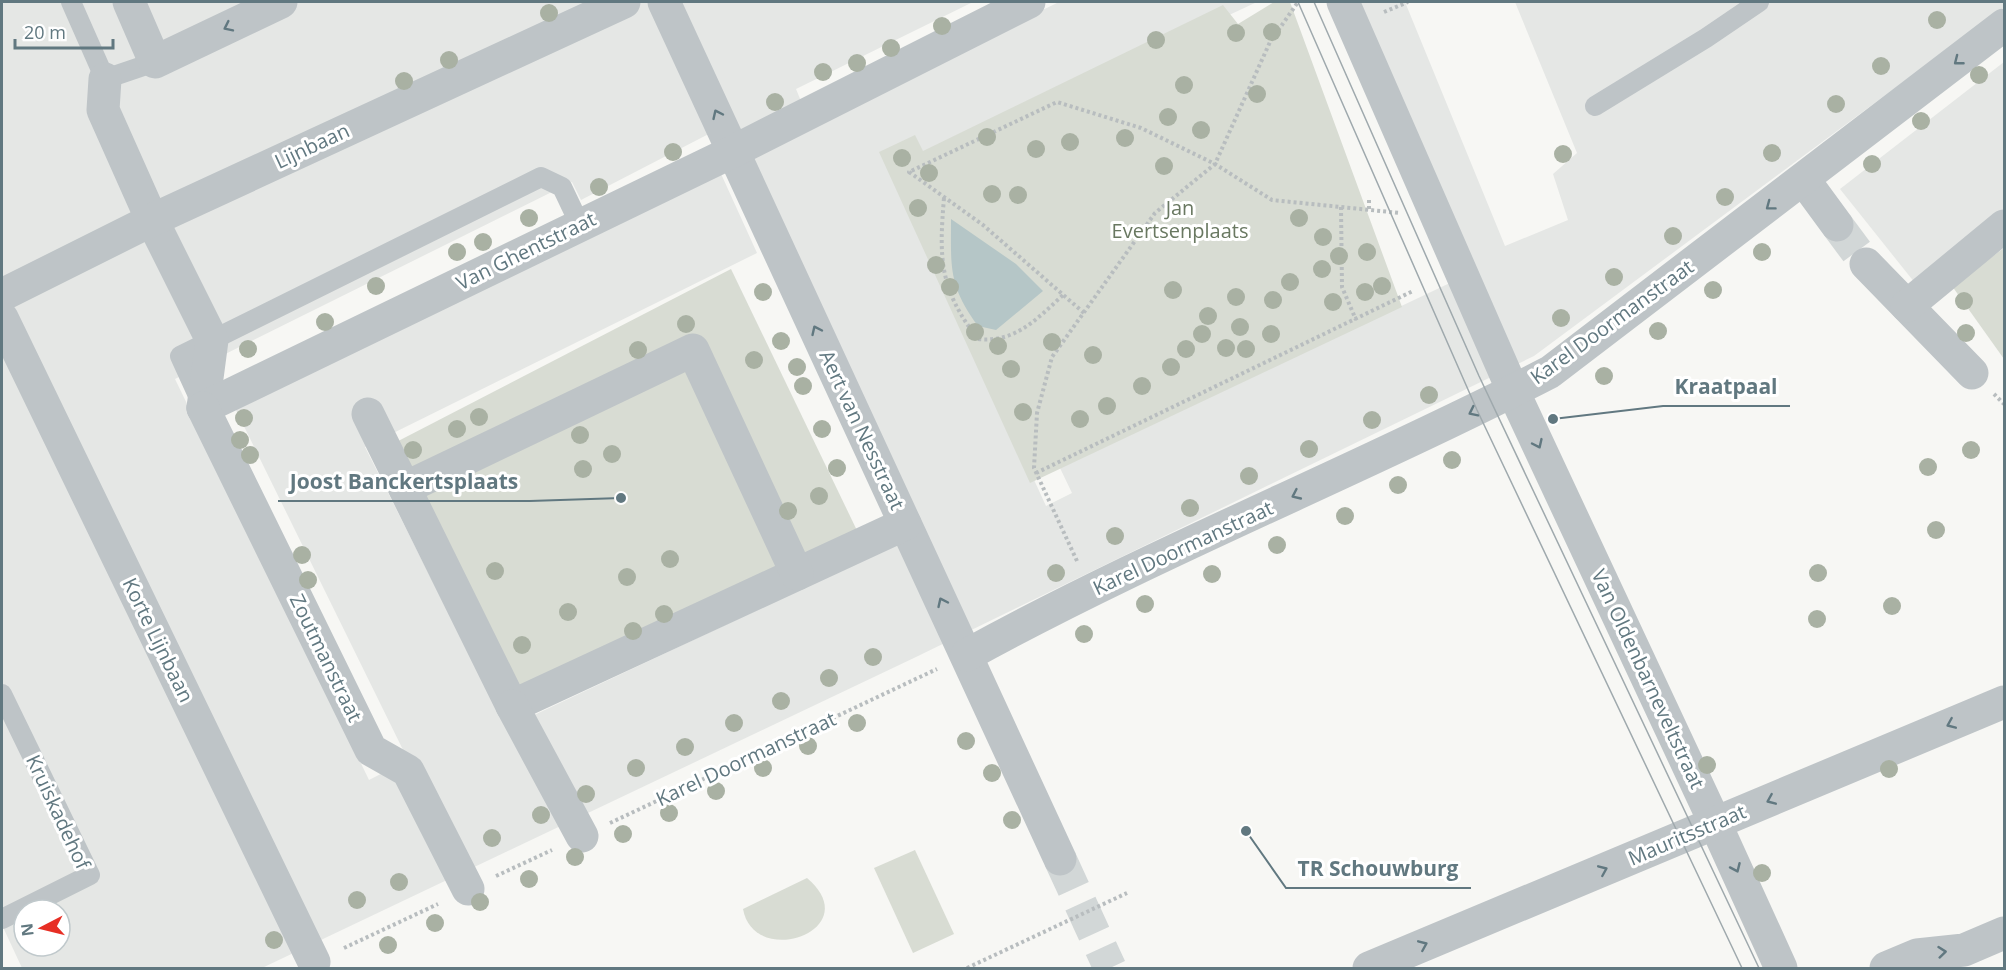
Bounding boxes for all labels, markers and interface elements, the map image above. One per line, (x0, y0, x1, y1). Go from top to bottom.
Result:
scale bar (15, 12, 112, 50)
one-way arrow (223, 19, 234, 31)
text: 20 m (24, 20, 66, 44)
one-way arrow (1954, 54, 1965, 65)
one-way arrow (713, 110, 725, 121)
street label: Lijnbaan (270, 117, 354, 175)
park label: Jan Evertsenplaats (1112, 194, 1248, 244)
one-way arrow (1766, 198, 1777, 209)
street label: Van Ghentstraat (451, 205, 600, 296)
street label: Karel Doormanstraat (1525, 253, 1699, 390)
one-way arrow (812, 325, 824, 336)
street label: Aert van Nesstraat (814, 346, 911, 514)
callout: Kraatpaal (1663, 367, 1790, 406)
text: Kraatpaal (1674, 372, 1778, 400)
one-way arrow (1468, 404, 1479, 416)
one-way arrow (1530, 437, 1542, 448)
callout: Joost Banckertsplaats (278, 462, 530, 501)
text: Joost Banckertsplaats (288, 467, 518, 495)
one-way arrow (1292, 487, 1303, 499)
street label: Karel Doormanstraat (1088, 494, 1277, 601)
street label: Van Oldenbarneveltstraat (1586, 565, 1711, 793)
street label: Korte Lijnbaan (117, 573, 200, 707)
street label: Zoutmanstraat (284, 589, 369, 726)
one-way arrow (937, 598, 949, 609)
street label: Karel Doormanstraat (651, 705, 840, 812)
one-way arrow (1946, 717, 1957, 729)
street label: Kruiskadehof (20, 750, 97, 875)
one-way arrow (1766, 793, 1777, 805)
street label: Mauritsstraat (1624, 798, 1750, 871)
callout: TR Schouwburg (1286, 849, 1471, 888)
text: TR Schouwburg (1298, 854, 1459, 882)
one-way arrow (1728, 861, 1740, 872)
one-way arrow (1597, 865, 1608, 877)
north arrow (12, 898, 72, 958)
text: N (15, 922, 39, 938)
one-way arrow (1417, 941, 1428, 953)
one-way arrow (1937, 947, 1946, 959)

